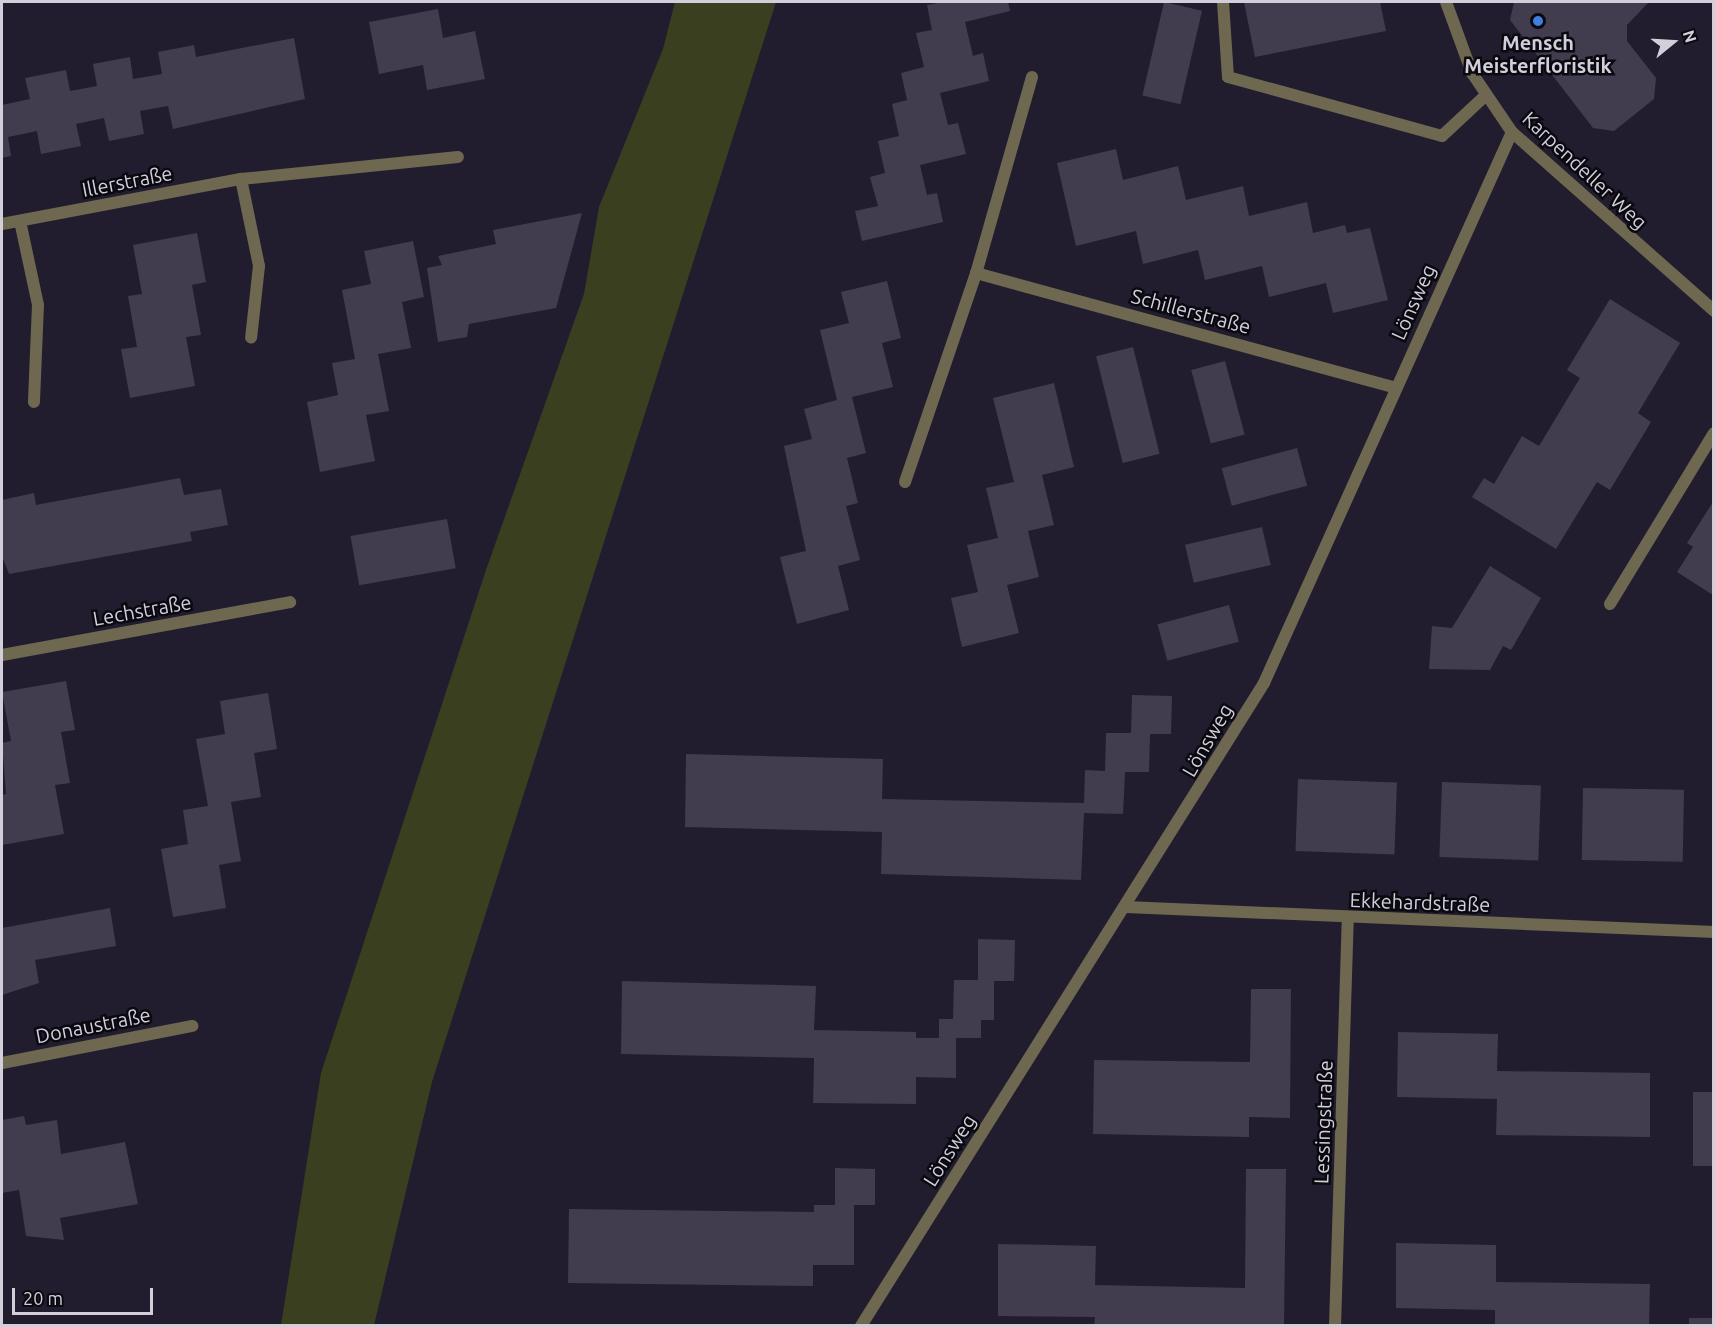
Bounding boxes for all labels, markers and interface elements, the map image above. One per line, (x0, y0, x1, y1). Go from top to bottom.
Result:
north arrow (1643, 12, 1703, 72)
marker: Mensch Meisterfloristik (1531, 14, 1545, 28)
text: N (1680, 28, 1701, 45)
place label: Mensch Meisterfloristik (1464, 30, 1612, 77)
street label: Karpendeller Weg (1518, 106, 1652, 234)
street label: Illerstraße (80, 160, 174, 202)
street label: Lönsweg (1386, 261, 1440, 343)
street label: Schillerstraße (1129, 284, 1253, 338)
street label: Lechstraße (91, 590, 193, 630)
street label: Lönsweg (1177, 699, 1237, 781)
street label: Ekkehardstraße (1349, 888, 1491, 916)
street label: Donaustraße (34, 1002, 152, 1048)
street label: Lessingstraße (1309, 1060, 1337, 1184)
street label: Lönsweg (918, 1110, 980, 1190)
scale bar (15, 1276, 156, 1314)
text: 20 m (23, 1288, 63, 1308)

